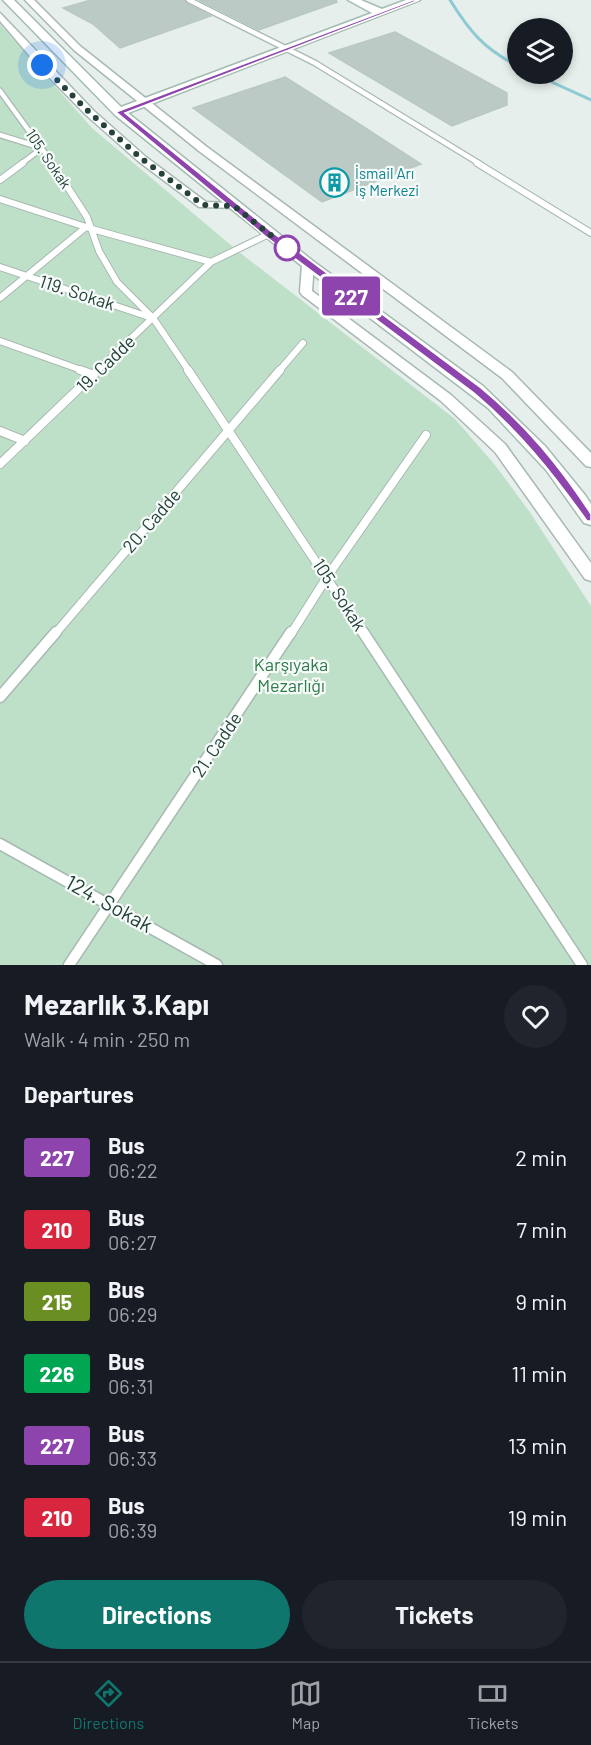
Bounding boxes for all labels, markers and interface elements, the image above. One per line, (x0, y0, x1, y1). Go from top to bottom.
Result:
map controls (507, 18, 573, 84)
button: layers (507, 18, 573, 84)
your location (27, 50, 57, 80)
street label: 105. Sokak (22, 125, 76, 192)
place label: İsmail Arı İş Merkezi (355, 164, 419, 199)
building icon: İsmail Arı İş Merkezi (318, 167, 350, 199)
unlabelled marker (274, 235, 300, 261)
street label: 119. Sokak (37, 270, 118, 315)
line badge: 227 (316, 276, 386, 316)
text: 227 (334, 284, 368, 309)
street label: 19. Cadde (71, 330, 139, 397)
street label: 20. Cadde (117, 484, 185, 557)
street label: 105. Sokak (308, 554, 371, 635)
park label: Karşıyaka Mezarlığı (254, 653, 328, 696)
street label: 21. Cadde (186, 708, 246, 781)
street label: 124. Sokak (62, 869, 158, 937)
button: heart (504, 985, 567, 1048)
text: Mezarlık 3.Kapı (24, 987, 209, 1021)
text: Walk · 4 min · 250 m (24, 1027, 190, 1051)
text: Departures (24, 1081, 134, 1107)
text: Bus (108, 1132, 145, 1158)
text: 2 min (515, 1144, 567, 1170)
text: 227 (40, 1145, 74, 1170)
text: 06:22 (108, 1158, 158, 1182)
text: Bus (108, 1204, 145, 1230)
text: 7 min (517, 1216, 567, 1242)
text: 210 (41, 1217, 73, 1242)
text: 06:27 (108, 1230, 157, 1254)
text: Bus (108, 1276, 145, 1302)
text: 9 min (515, 1288, 567, 1314)
text: 215 (42, 1289, 72, 1314)
text: 06:29 (108, 1302, 158, 1326)
text: Bus (108, 1348, 145, 1374)
text: 11 min (511, 1360, 567, 1386)
text: 226 (40, 1361, 74, 1386)
text: 06:31 (108, 1374, 154, 1398)
text: Bus (108, 1420, 145, 1446)
text: 13 min (508, 1432, 567, 1458)
text: 227 (40, 1433, 74, 1458)
text: 06:33 (108, 1446, 157, 1470)
text: Bus (108, 1492, 145, 1518)
text: 19 min (508, 1504, 567, 1530)
text: 210 (41, 1505, 73, 1530)
text: 06:39 (108, 1518, 157, 1542)
button: Directions (24, 1580, 290, 1649)
button: Tickets (302, 1580, 567, 1649)
tab: Directions (73, 1677, 144, 1732)
tab: Map (289, 1677, 322, 1732)
tab: Tickets (467, 1677, 518, 1732)

